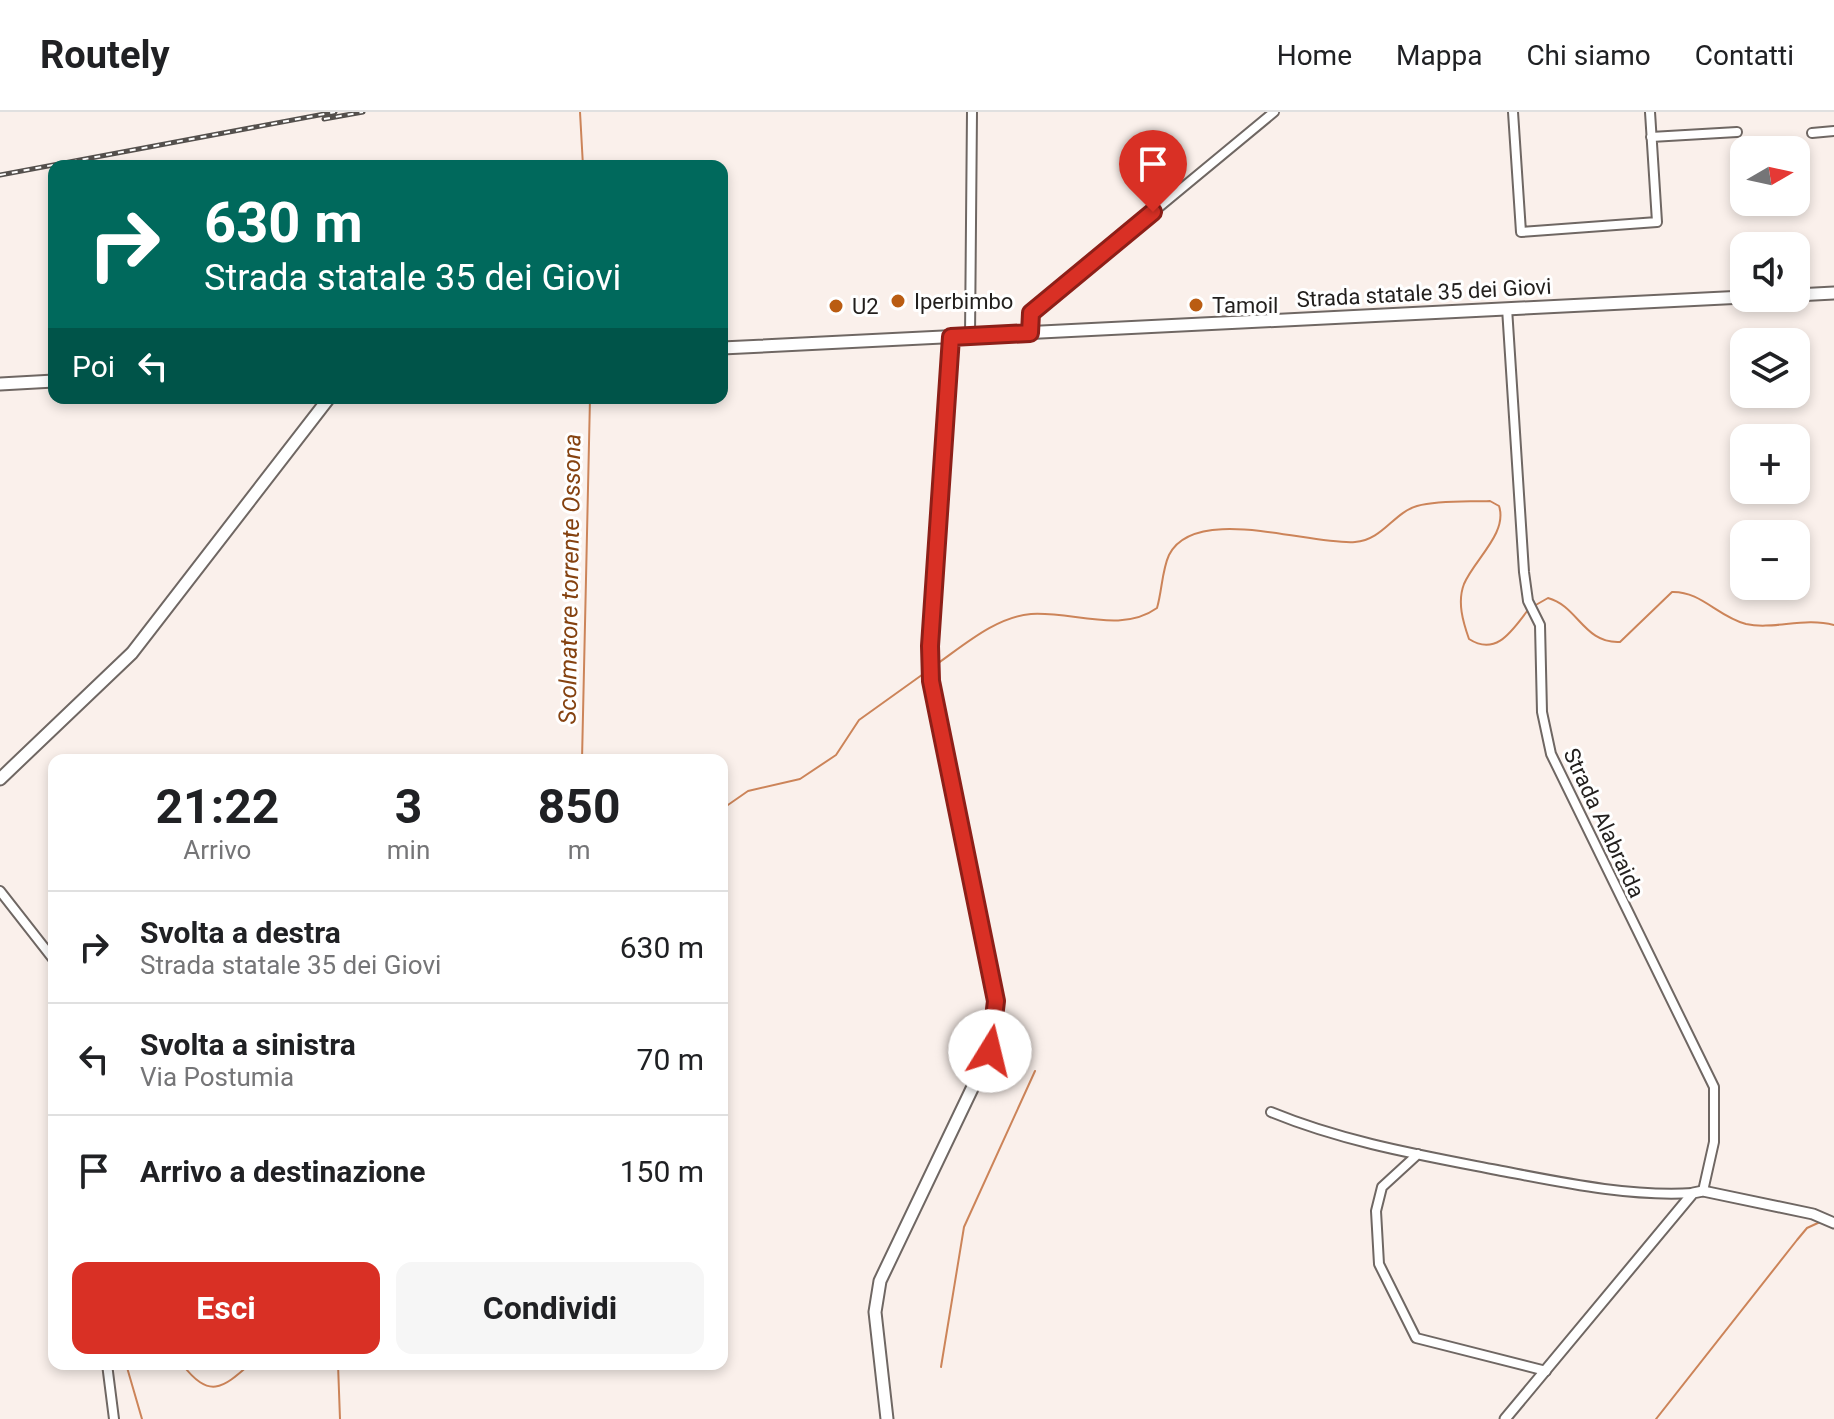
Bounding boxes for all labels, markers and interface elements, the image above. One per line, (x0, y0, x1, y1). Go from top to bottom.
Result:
text: Routely (40, 33, 170, 77)
text: Home (1277, 39, 1352, 72)
text: Mappa (1396, 39, 1482, 72)
text: Chi siamo (1526, 39, 1651, 72)
text: Contatti (1695, 39, 1794, 72)
pin (1119, 130, 1187, 212)
north arrow (1730, 136, 1810, 216)
map controls (1730, 136, 1810, 600)
icon: arrive (1131, 142, 1175, 186)
text: 630 m (204, 190, 363, 256)
icon: right (72, 192, 176, 296)
button: sound (1730, 232, 1810, 312)
text: Strada statale 35 dei Giovi (204, 257, 621, 299)
street label: Strada statale 35 dei Giovi (1296, 274, 1552, 312)
place label: Iperbimbo (914, 289, 1013, 314)
marker: Iperbimbo (889, 292, 907, 310)
place label: Tamoil (1212, 293, 1278, 318)
place label: U2 (852, 294, 879, 319)
marker: Tamoil (1187, 296, 1205, 314)
marker: U2 (827, 297, 845, 315)
button: layers (1730, 328, 1810, 408)
icon: left (131, 344, 175, 388)
text: Poi (72, 349, 115, 384)
button: + (1730, 424, 1810, 504)
water label: Scolmatore torrente Ossona (553, 433, 587, 725)
button: − (1730, 520, 1810, 600)
street label: Strada Alabraida (1558, 744, 1650, 902)
text: 21:22 (156, 778, 279, 835)
text: 3 (395, 778, 422, 835)
text: 850 (538, 778, 620, 835)
text: Arrivo (183, 835, 251, 865)
text: min (387, 835, 430, 865)
text: m (568, 835, 591, 865)
text: Svolta a destra (140, 915, 341, 950)
icon: right (72, 925, 116, 969)
text: 630 m (620, 930, 704, 965)
text: Strada statale 35 dei Giovi (140, 950, 441, 980)
position arrow (948, 1009, 1032, 1093)
text: Svolta a sinistra (140, 1027, 356, 1062)
icon: left (72, 1037, 116, 1081)
text: 70 m (637, 1042, 704, 1077)
text: Via Postumia (140, 1062, 294, 1092)
icon: arrive (72, 1149, 116, 1193)
text: Arrivo a destinazione (140, 1154, 426, 1189)
text: 150 m (620, 1154, 704, 1189)
button: Esci (72, 1262, 380, 1354)
button: Condividi (396, 1262, 704, 1354)

